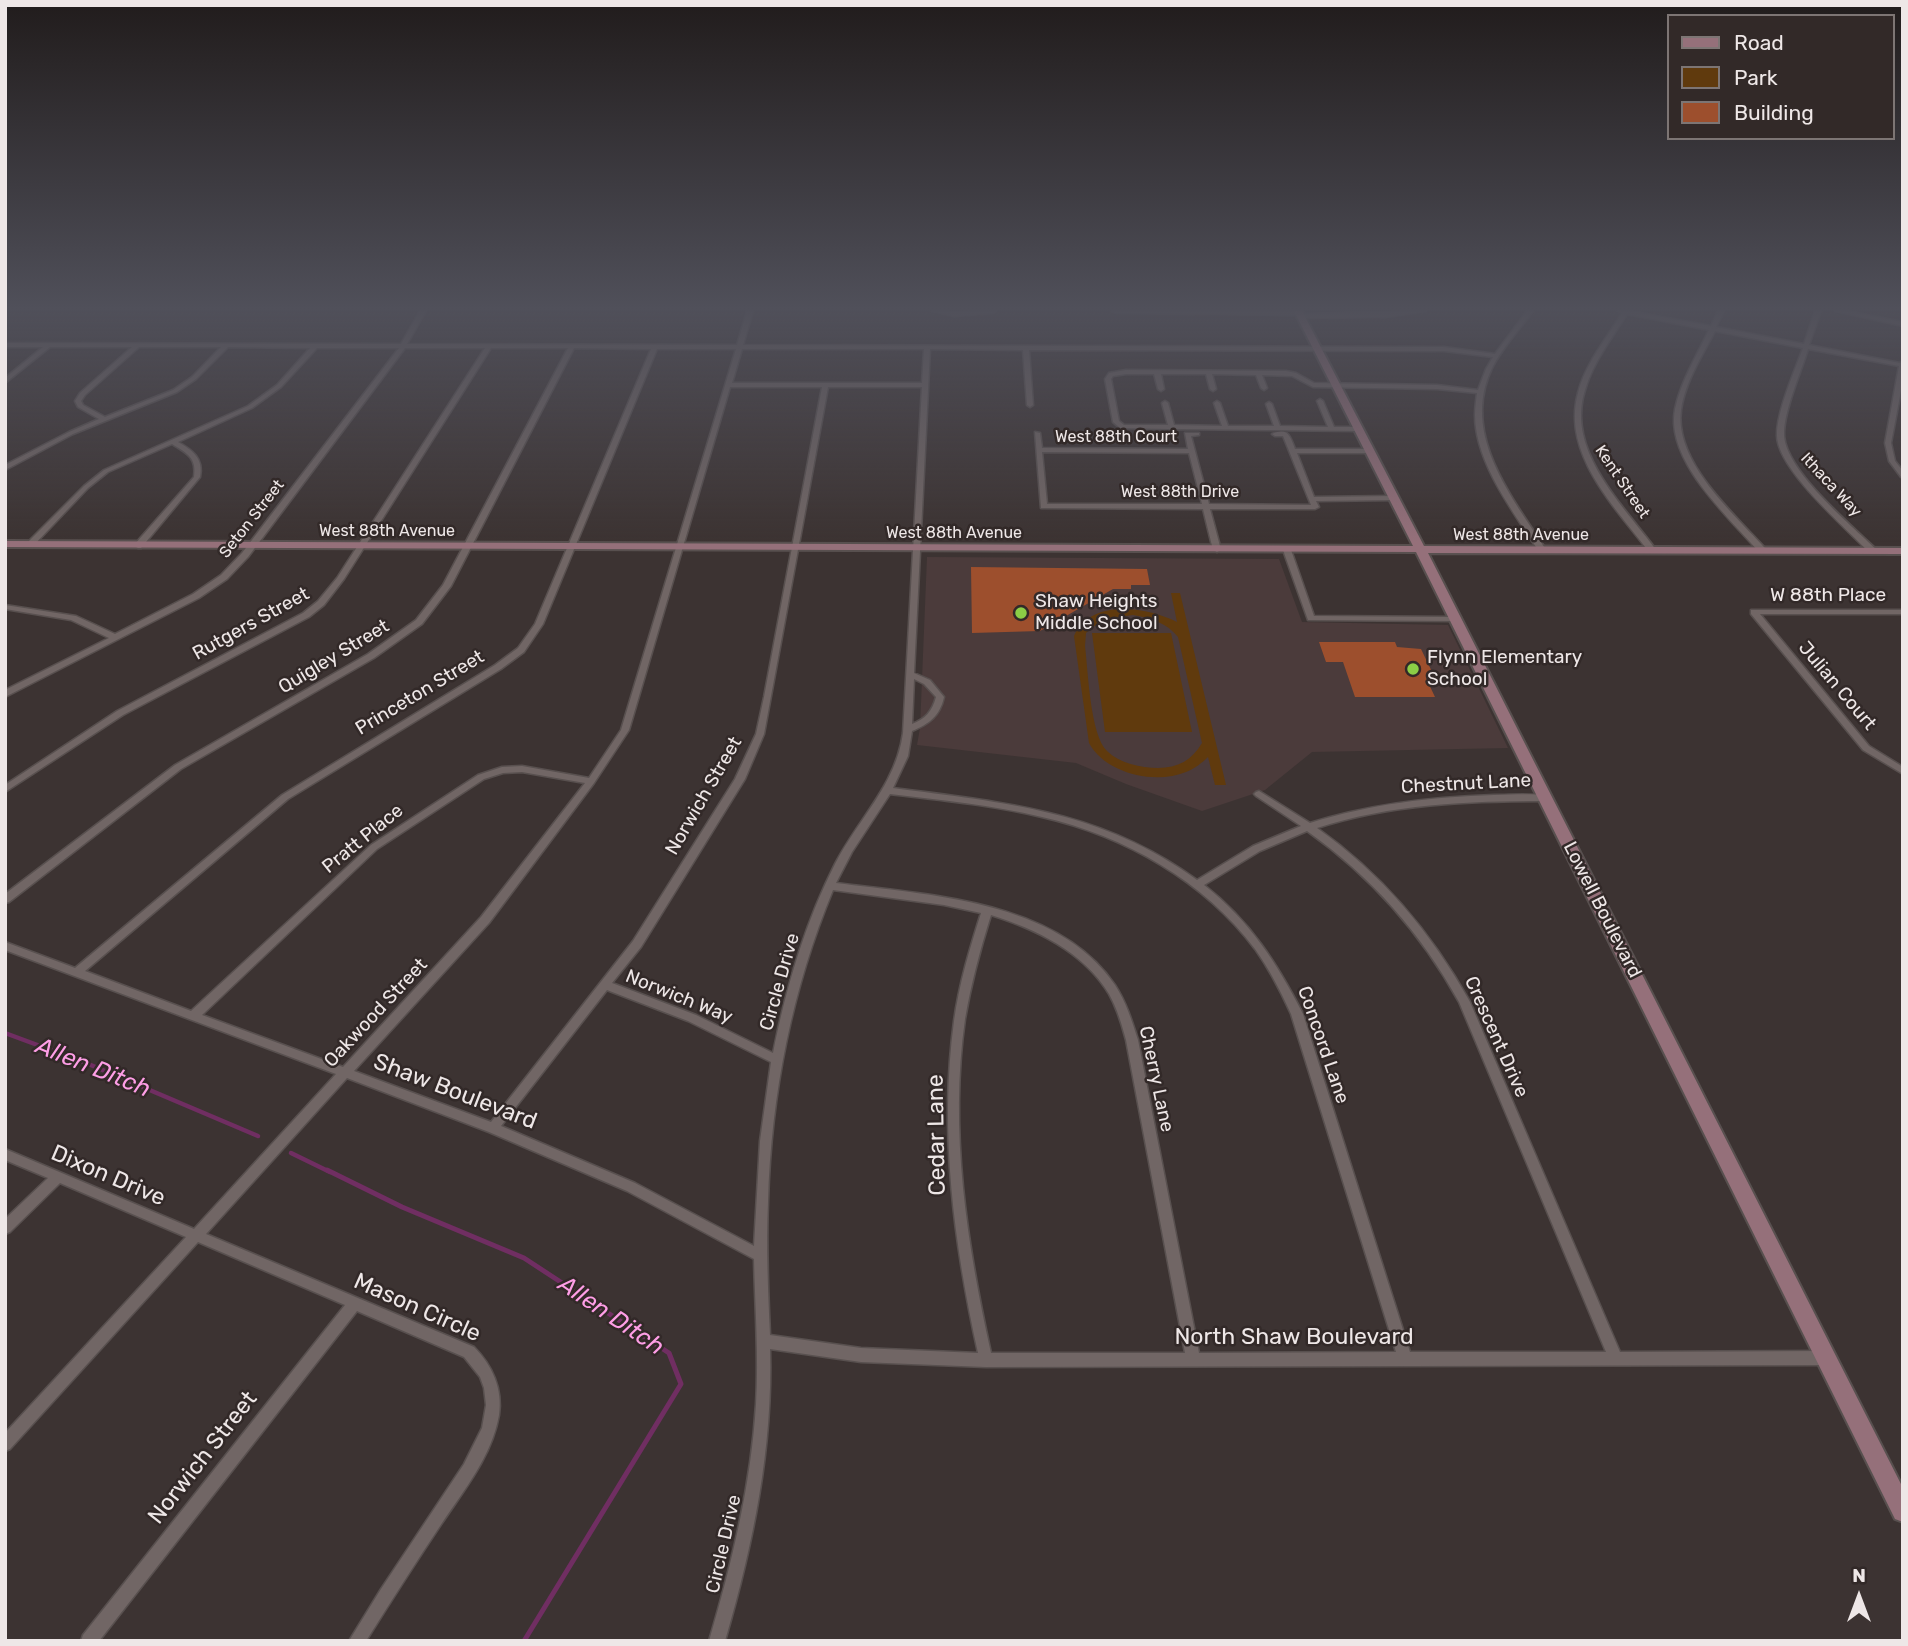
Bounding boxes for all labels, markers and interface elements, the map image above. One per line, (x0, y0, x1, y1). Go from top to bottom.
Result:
legend (1666, 14, 1894, 140)
text: Road (1734, 30, 1784, 55)
text: Park (1734, 65, 1778, 90)
text: Building (1734, 100, 1814, 125)
street label: West 88th Court (1055, 427, 1177, 447)
street label: Kent Street (1591, 442, 1653, 522)
street label: Ithaca Way (1796, 449, 1866, 521)
street label: Seton Street (215, 476, 289, 562)
street label: West 88th Drive (1121, 482, 1239, 502)
street label: West 88th Avenue (319, 521, 455, 541)
street label: West 88th Avenue (886, 523, 1022, 543)
street label: West 88th Avenue (1453, 525, 1589, 545)
street label: Rutgers Street (189, 583, 313, 665)
street label: W 88th Place (1770, 585, 1886, 607)
place label: Shaw Heights Middle School (1035, 591, 1158, 635)
marker: Shaw Heights Middle School (1013, 605, 1029, 621)
street label: Quigley Street (274, 615, 394, 699)
street label: Julian Court (1793, 637, 1881, 735)
street label: Princeton Street (352, 646, 488, 740)
place label: Flynn Elementary School (1427, 647, 1582, 691)
marker: Flynn Elementary School (1405, 661, 1421, 677)
street label: Norwich Street (661, 733, 747, 859)
street label: Chestnut Lane (1400, 769, 1532, 799)
street label: Pratt Place (318, 799, 408, 879)
street label: Lowell Boulevard (1558, 838, 1646, 982)
street label: Circle Drive (755, 931, 805, 1033)
street label: Oakwood Street (320, 954, 432, 1072)
street label: Norwich Way (622, 965, 736, 1029)
street label: Crescent Drive (1459, 973, 1533, 1101)
street label: Concord Lane (1292, 983, 1354, 1107)
street label: Cherry Lane (1134, 1024, 1178, 1134)
water label: Allen Ditch (31, 1032, 155, 1104)
street label: Shaw Boulevard (369, 1048, 541, 1136)
street label: Cedar Lane (922, 1074, 952, 1196)
street label: Dixon Drive (47, 1140, 169, 1212)
street label: Mason Circle (349, 1268, 485, 1348)
water label: Allen Ditch (553, 1270, 669, 1362)
street label: North Shaw Boulevard (1174, 1323, 1414, 1351)
street label: Norwich Street (143, 1386, 263, 1530)
street label: Circle Drive (702, 1493, 746, 1595)
north arrow (1824, 1562, 1894, 1632)
text: N (1852, 1564, 1866, 1587)

